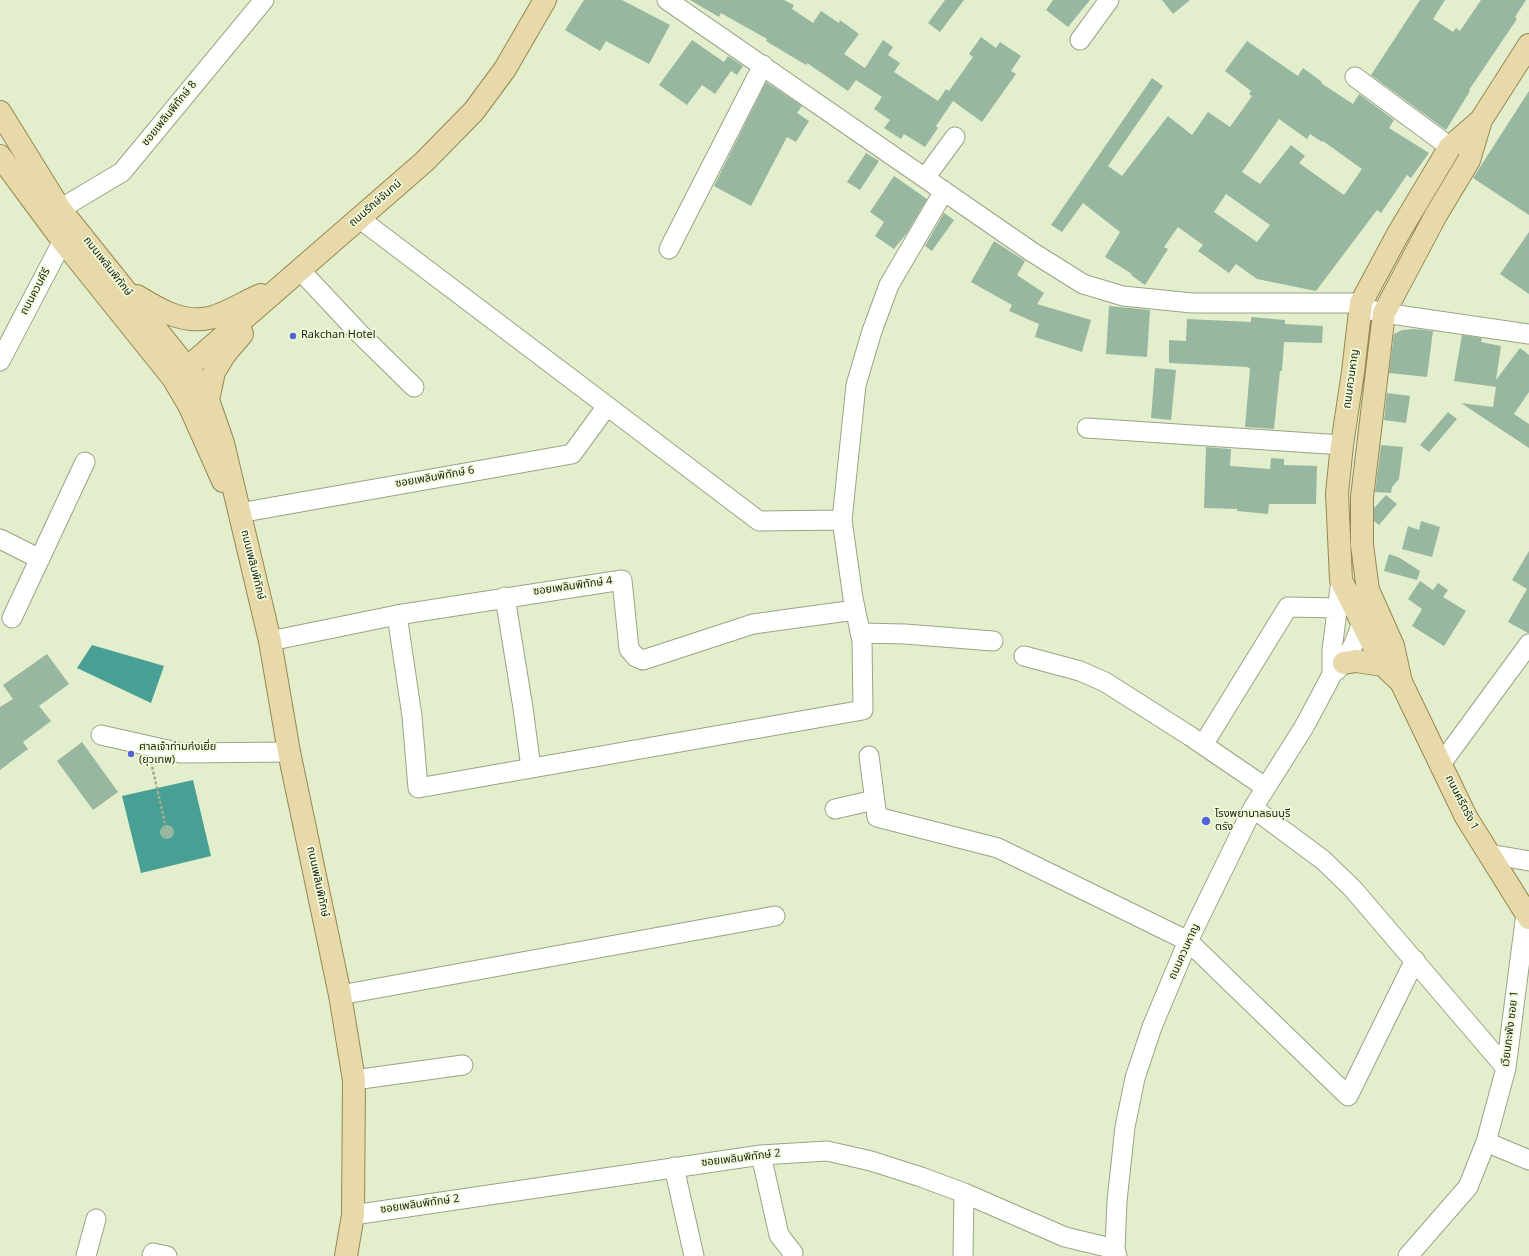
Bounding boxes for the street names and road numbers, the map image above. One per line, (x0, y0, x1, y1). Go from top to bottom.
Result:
street label: ซอยเพลินพิทักษ์ 8 (140, 79, 200, 149)
street label: ถนนรักษ์จันทน์ (347, 178, 405, 230)
street label: ถนนเพลินพิทักษ์ (80, 235, 134, 299)
street label: ถนนควนคีรี (18, 266, 54, 318)
street label: ถนนควนหาญ (1341, 348, 1363, 410)
street label: ซอยเพลินพิทักษ์ 6 (395, 465, 475, 491)
street label: ถนนเพลินพิทักษ์ (237, 529, 267, 601)
street label: ซอยเพลินพิทักษ์ 4 (533, 575, 613, 599)
street label: ถนนศรีตรัง 1 (1442, 773, 1480, 833)
street label: ถนนเพลินพิทักษ์ (303, 846, 331, 918)
street label: ถนนควนหาญ (1167, 922, 1203, 982)
street label: เวียนกะพัง ซอย 1 (1500, 990, 1522, 1068)
street label: ซอยเพลินพิทักษ์ 2 (701, 1148, 781, 1170)
street label: ซอยเพลินพิทักษ์ 2 (380, 1193, 460, 1217)

